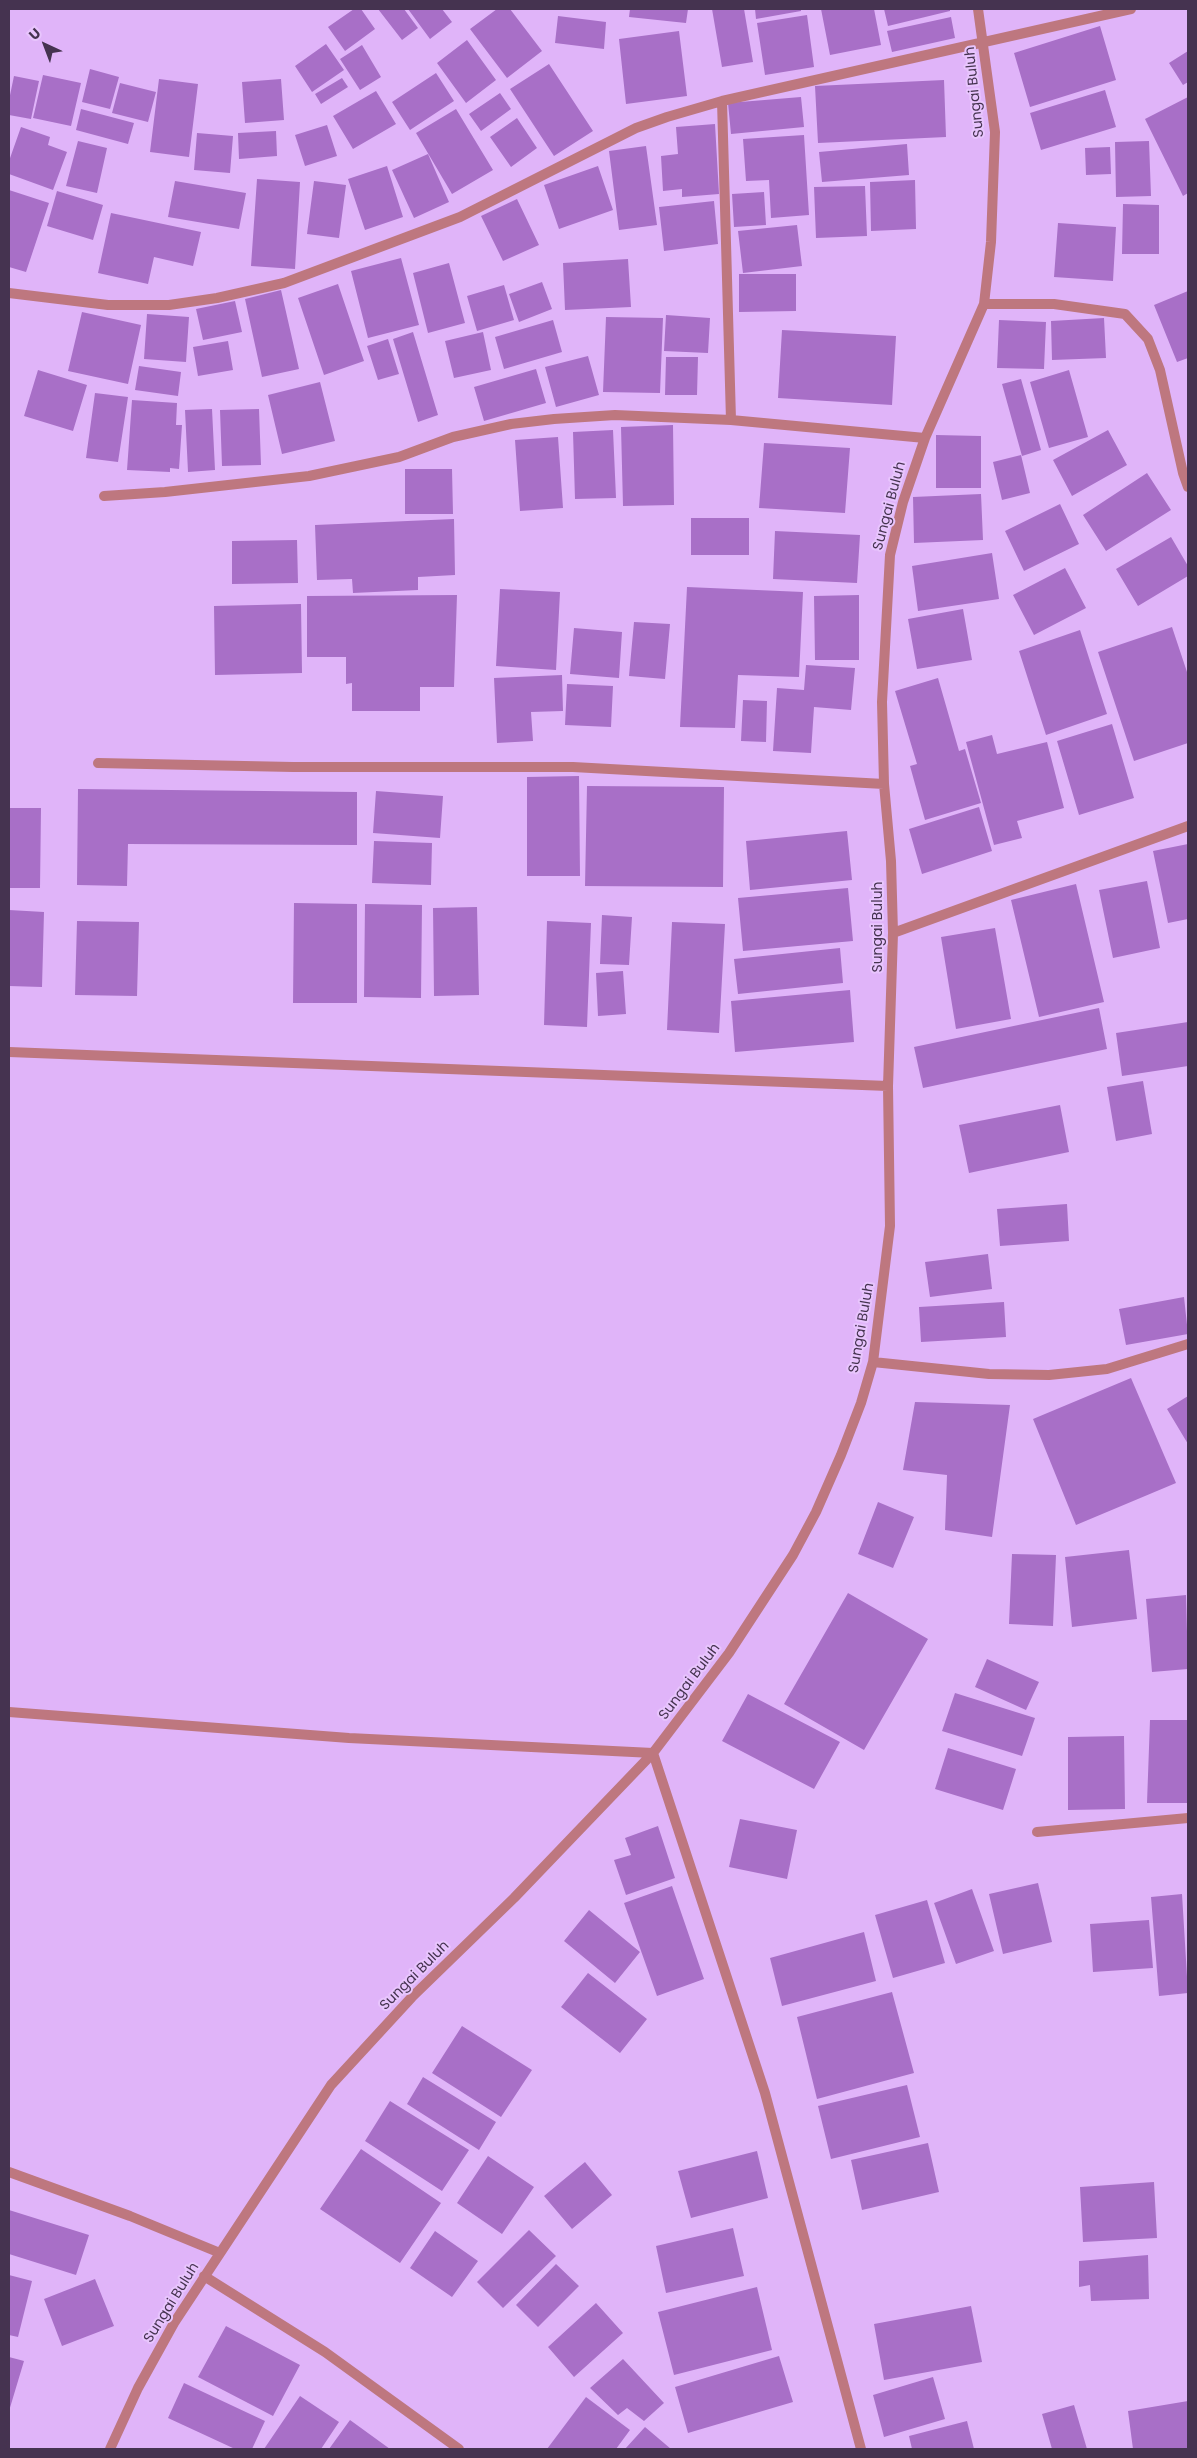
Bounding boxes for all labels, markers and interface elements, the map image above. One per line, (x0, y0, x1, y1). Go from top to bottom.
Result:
north arrow (20, 20, 70, 70)
text: U (24, 23, 45, 45)
street label: Sungai Buluh (962, 46, 988, 138)
street label: Sungai Buluh (870, 460, 910, 552)
street label: Sungai Buluh (870, 881, 886, 973)
street label: Sungai Buluh (846, 1282, 878, 1374)
street label: Sungai Buluh (656, 1641, 724, 1723)
street label: Sungai Buluh (377, 1938, 453, 2014)
street label: Sungai Buluh (141, 2260, 203, 2346)

